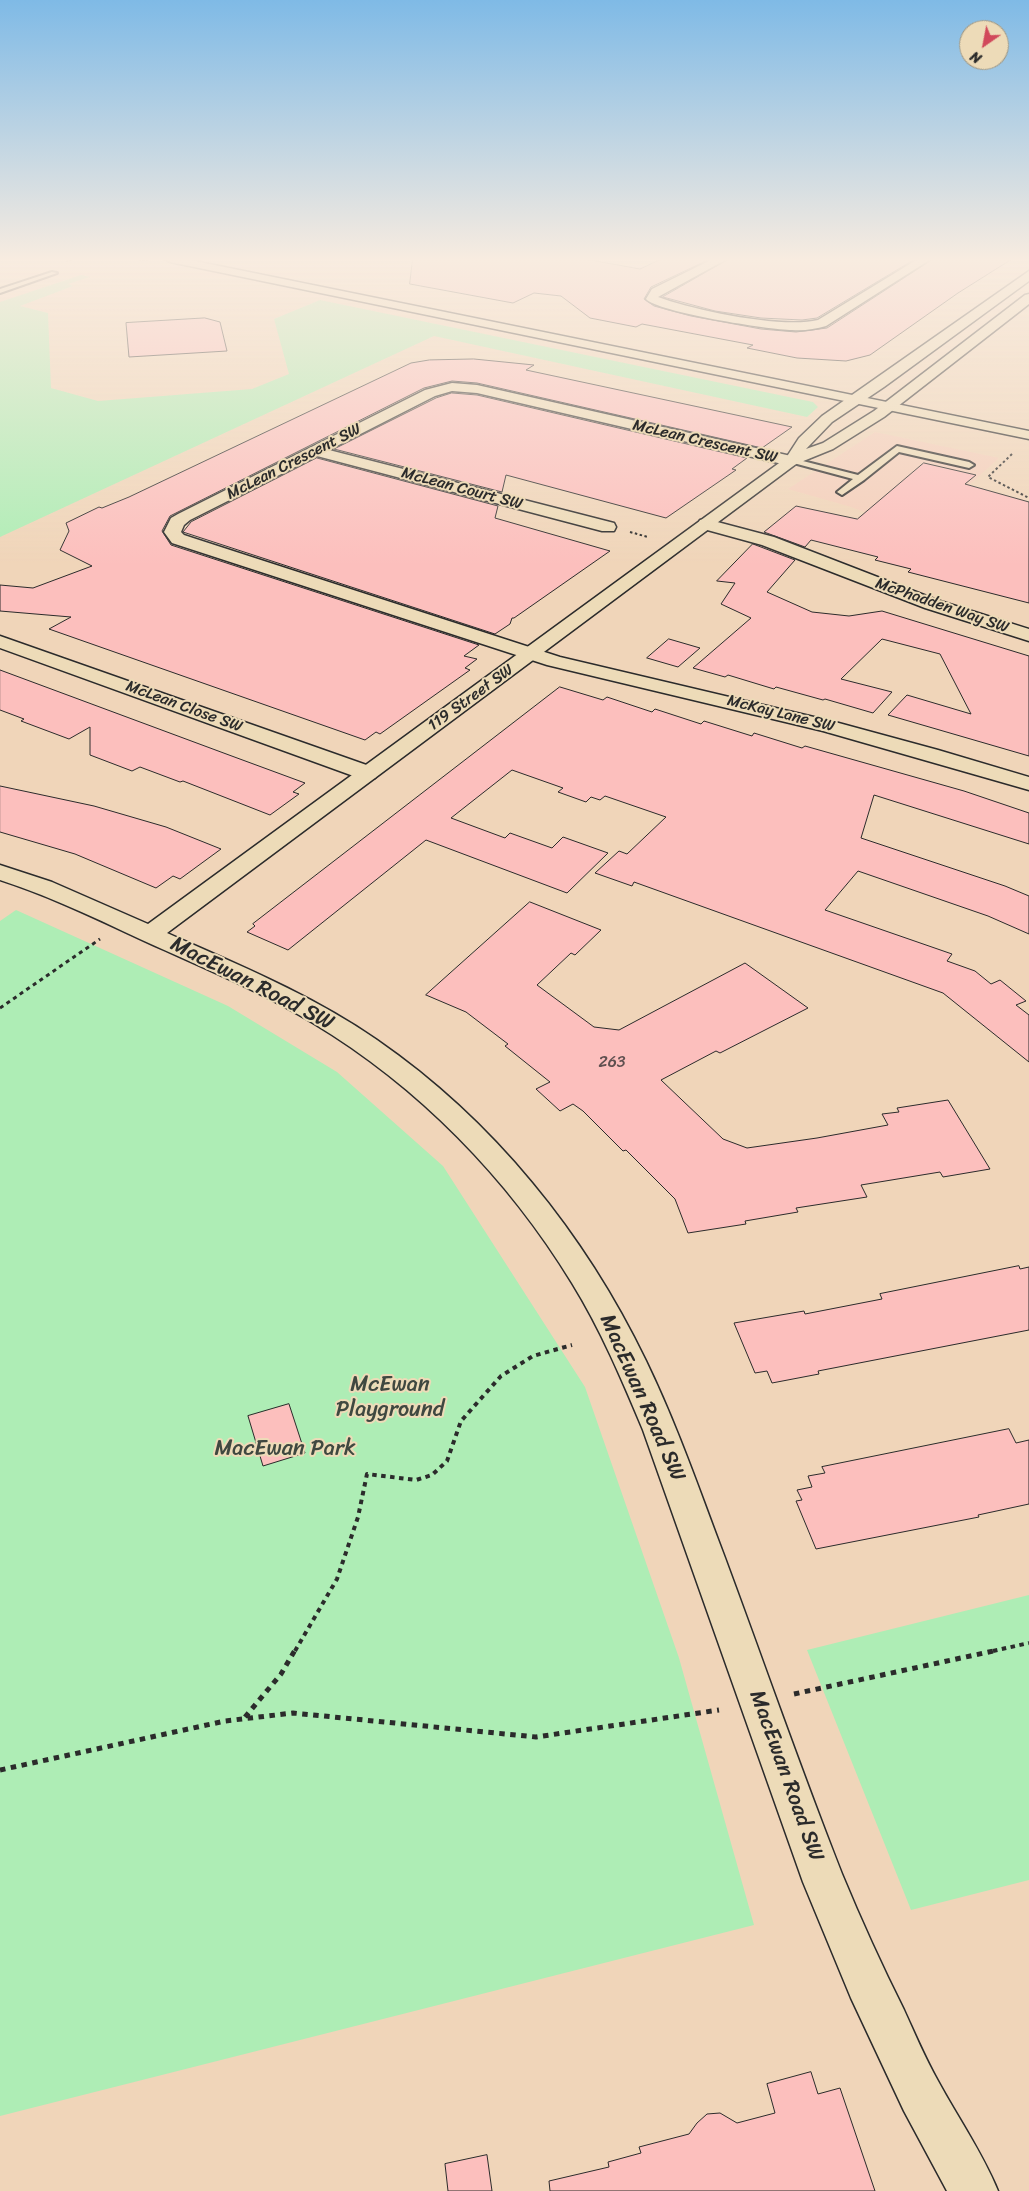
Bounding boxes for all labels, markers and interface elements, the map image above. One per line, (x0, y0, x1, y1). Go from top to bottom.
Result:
north arrow (959, 20, 1009, 70)
text: N (965, 44, 987, 70)
street label: McLean Crescent SW (631, 416, 779, 468)
street label: McLean Crescent SW (224, 420, 364, 504)
street label: McLean Court SW (399, 464, 525, 514)
street label: McPhadden Way SW (873, 574, 1011, 638)
street label: 119 Street SW (425, 661, 517, 735)
street label: McLean Close SW (123, 677, 245, 737)
street label: McKay Lane SW (725, 691, 837, 737)
street label: MacEwan Road SW (166, 931, 338, 1037)
house number: 263 (598, 1053, 626, 1073)
street label: MacEwan Road SW (593, 1310, 691, 1486)
park label: McEwan Playground (336, 1372, 444, 1424)
park label: MacEwan Park (214, 1436, 356, 1462)
street label: MacEwan Road SW (743, 1687, 829, 1865)

